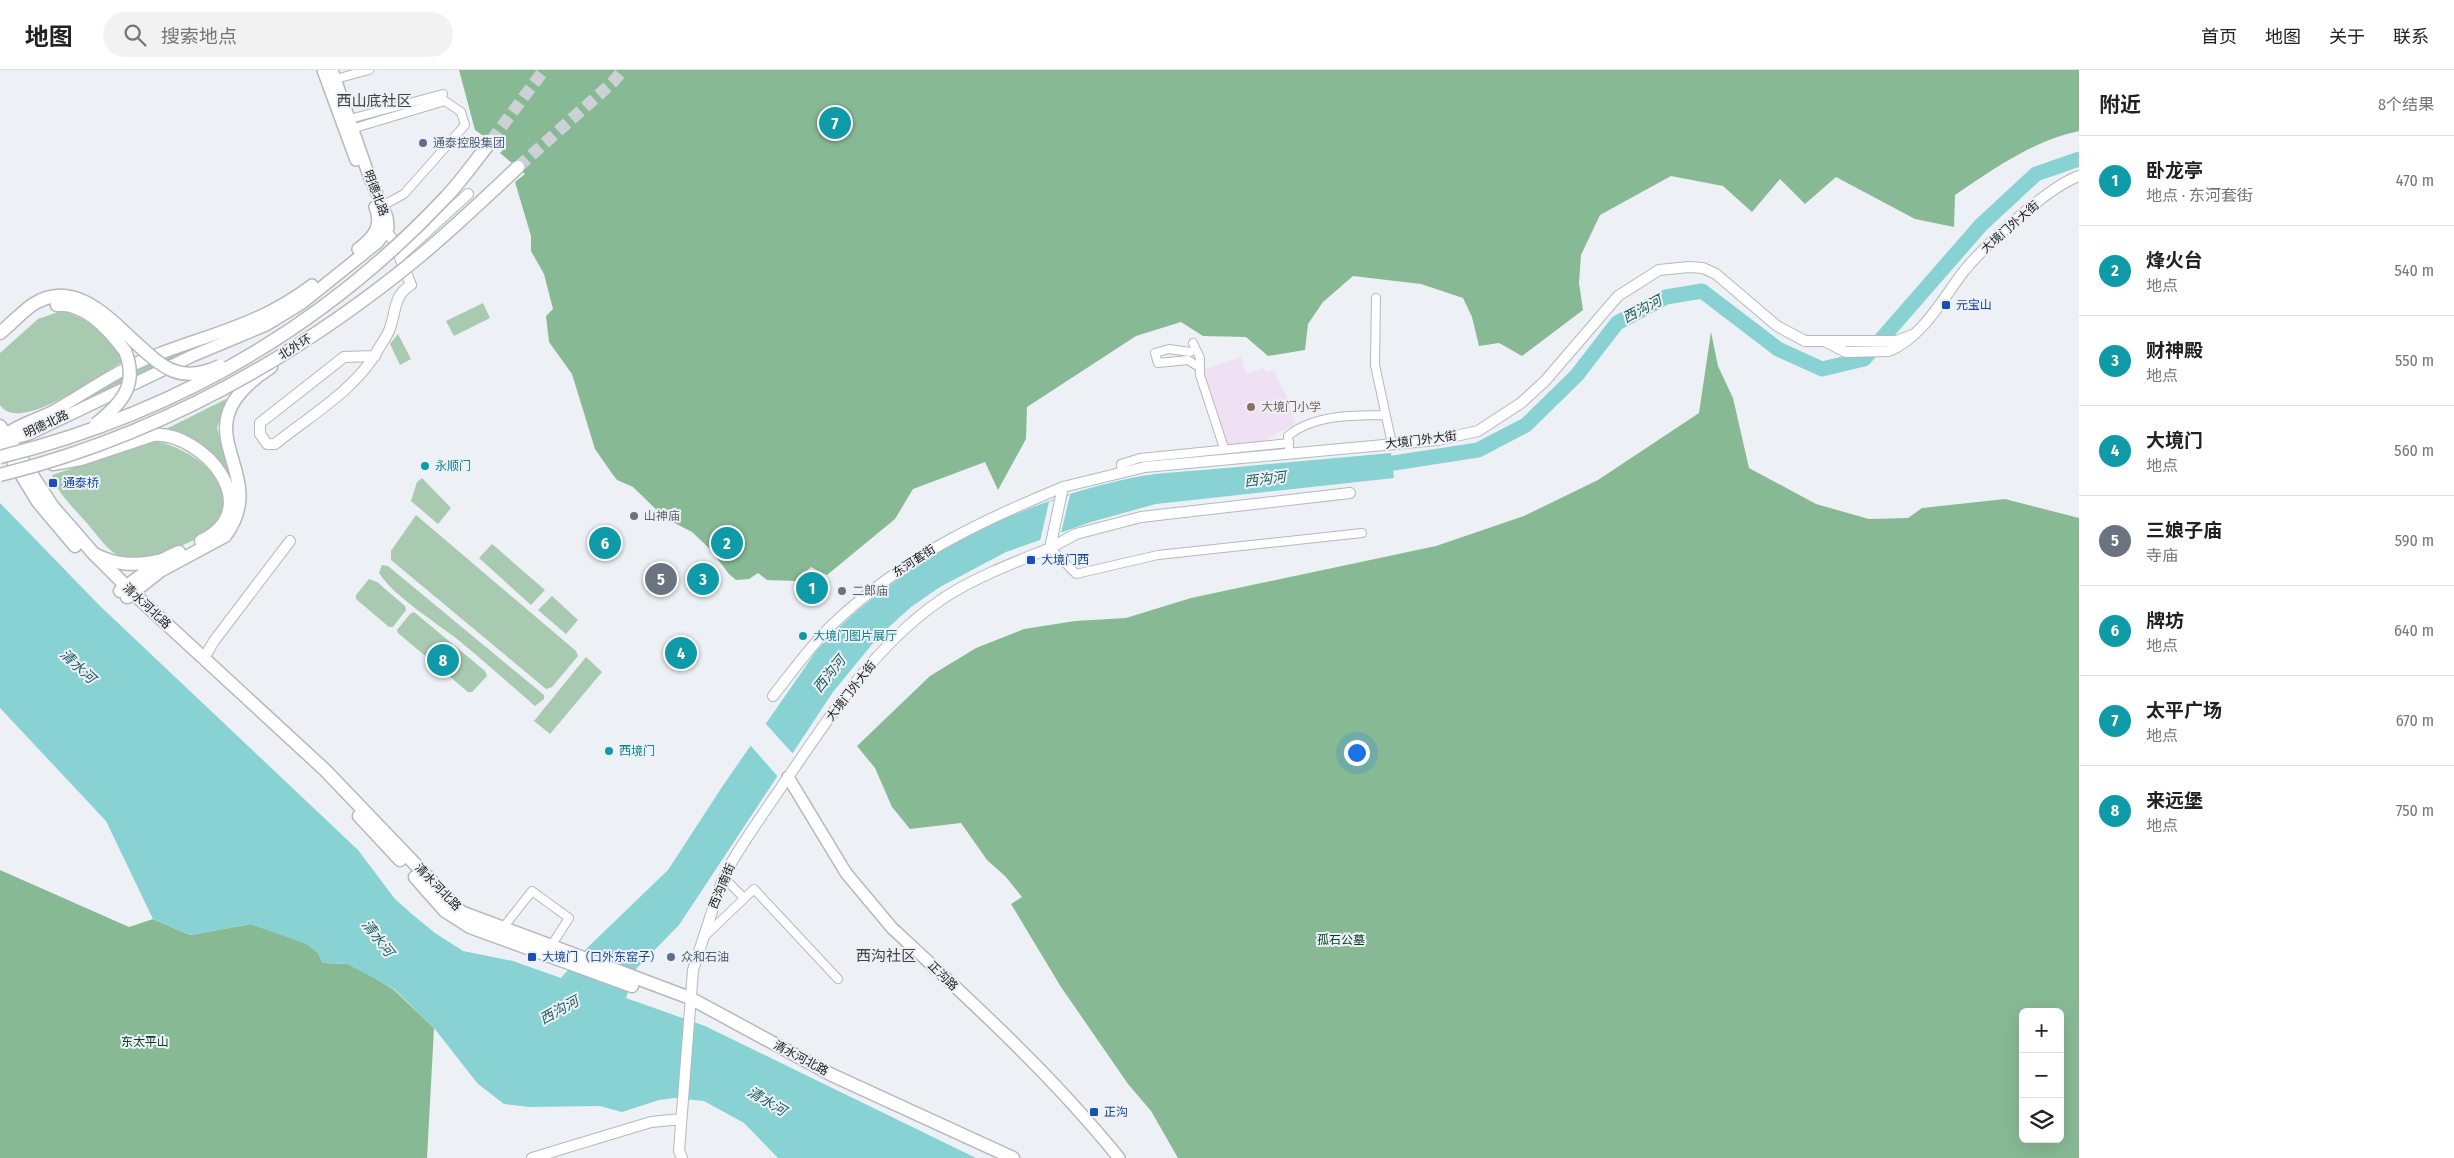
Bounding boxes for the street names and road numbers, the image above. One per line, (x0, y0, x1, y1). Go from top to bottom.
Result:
street label: 明德北路 (361, 168, 391, 218)
street label: 大境门外大街 (1978, 198, 2042, 256)
street label: 北外环 (276, 332, 314, 362)
street label: 明德北路 (21, 408, 71, 440)
street label: 大境门外大街 (1384, 429, 1458, 451)
street label: 东河套街 (890, 542, 938, 580)
street label: 清水河北路 (120, 580, 174, 632)
street label: 大境门外大街 (823, 658, 879, 724)
street label: 清水河北路 (412, 861, 464, 913)
street label: 西沟南街 (706, 861, 738, 911)
street label: 正沟路 (925, 958, 961, 994)
street label: 清水河北路 (771, 1038, 831, 1078)

